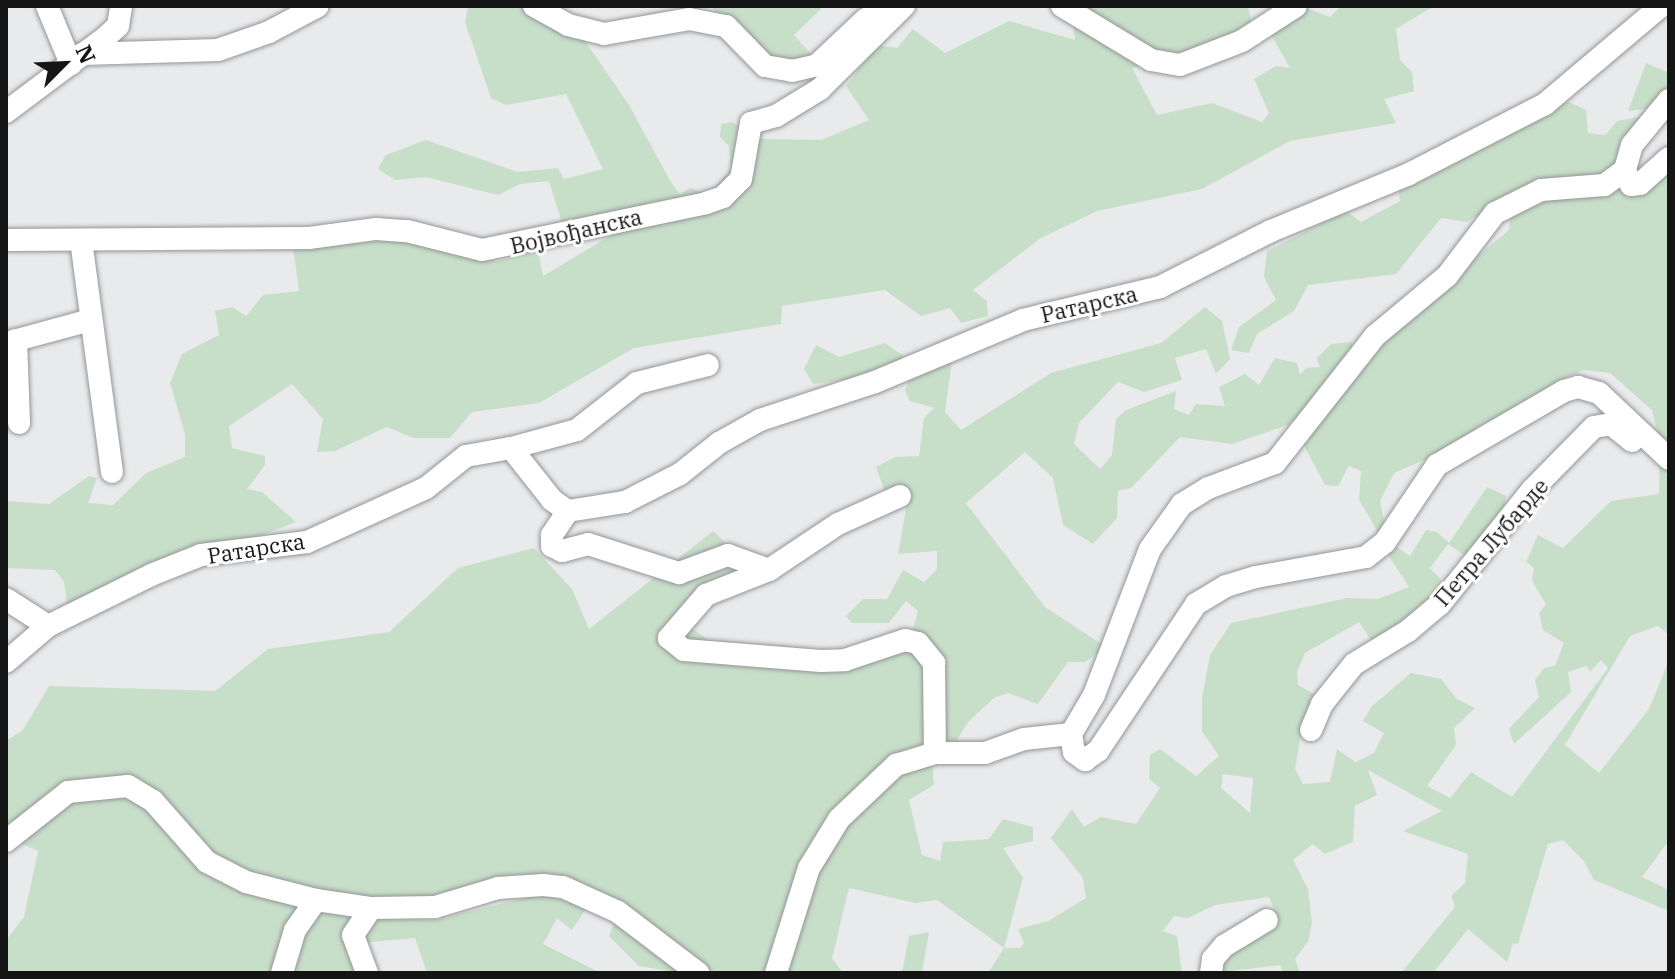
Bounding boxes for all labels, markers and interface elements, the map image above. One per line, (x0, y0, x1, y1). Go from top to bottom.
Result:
north arrow (24, 24, 104, 104)
text: N (70, 40, 103, 68)
street label: Војвођанска (507, 203, 645, 259)
street label: Ратарска (1038, 280, 1140, 328)
street label: Петра Лубарде (1428, 473, 1554, 611)
street label: Ратарска (205, 527, 307, 569)

